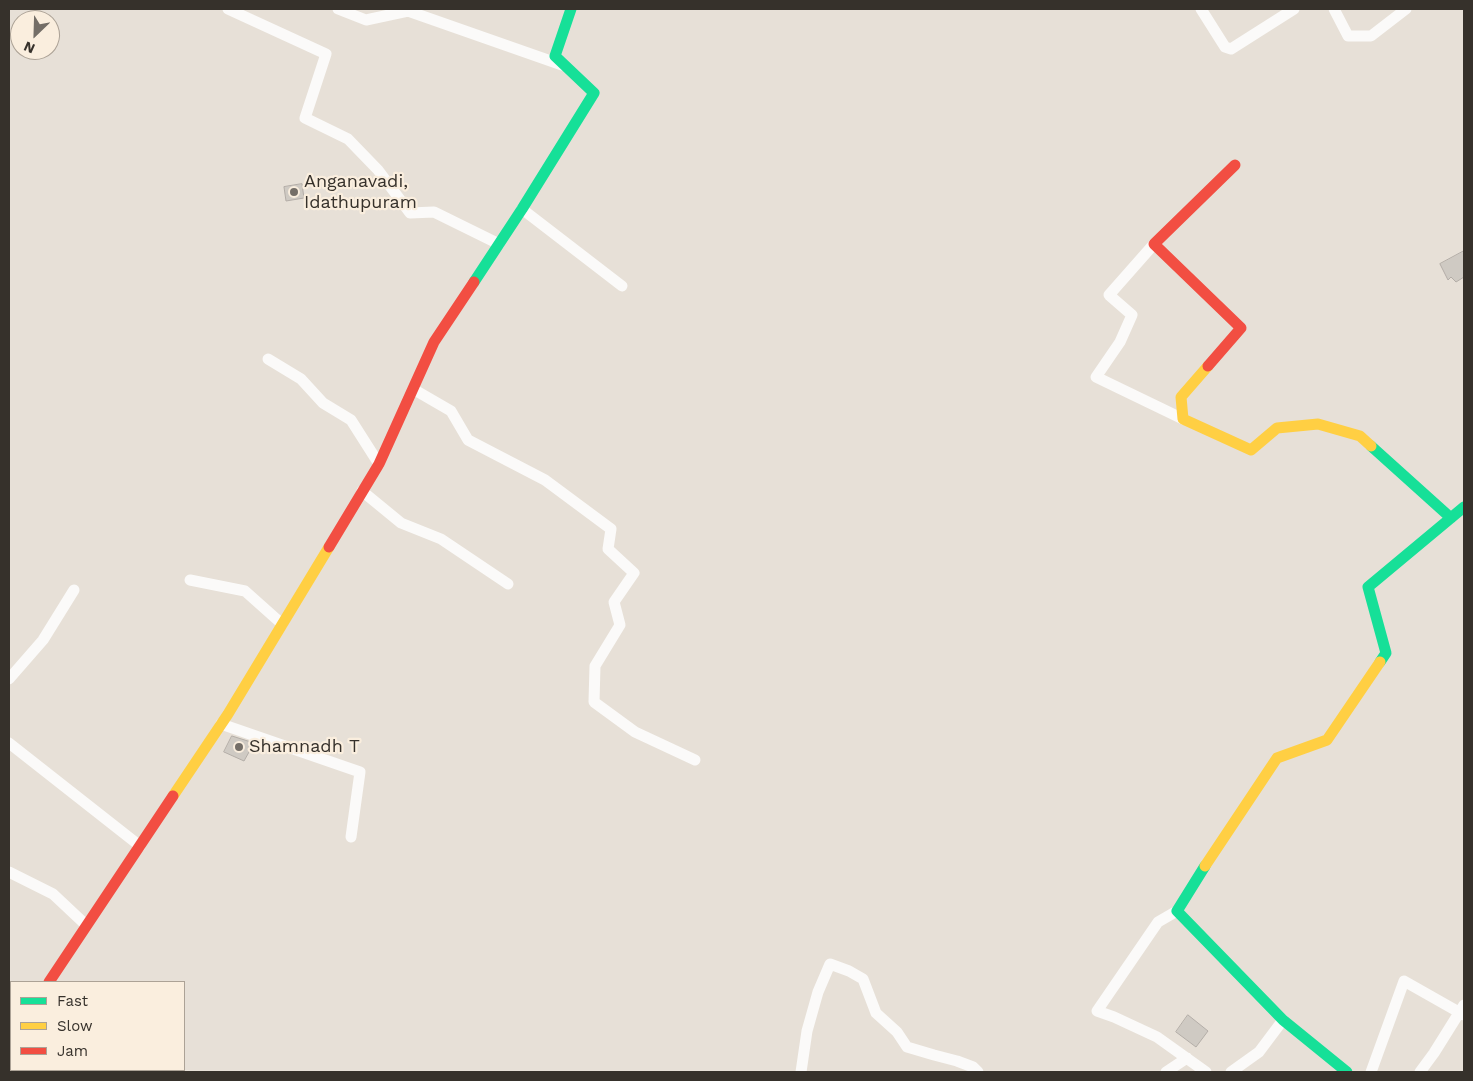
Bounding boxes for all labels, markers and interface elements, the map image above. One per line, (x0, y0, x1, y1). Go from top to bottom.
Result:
north arrow (10, 10, 60, 60)
text: N (21, 38, 37, 57)
place label: Anganavadi, Idathupuram (304, 171, 417, 213)
marker: Anganavadi, Idathupuram (288, 186, 300, 198)
place label: Shamnadh T (249, 736, 360, 758)
marker: Shamnadh T (233, 741, 245, 753)
legend (10, 981, 185, 1071)
text: Fast (57, 992, 88, 1010)
text: Slow (57, 1017, 93, 1035)
text: Jam (57, 1042, 88, 1060)

